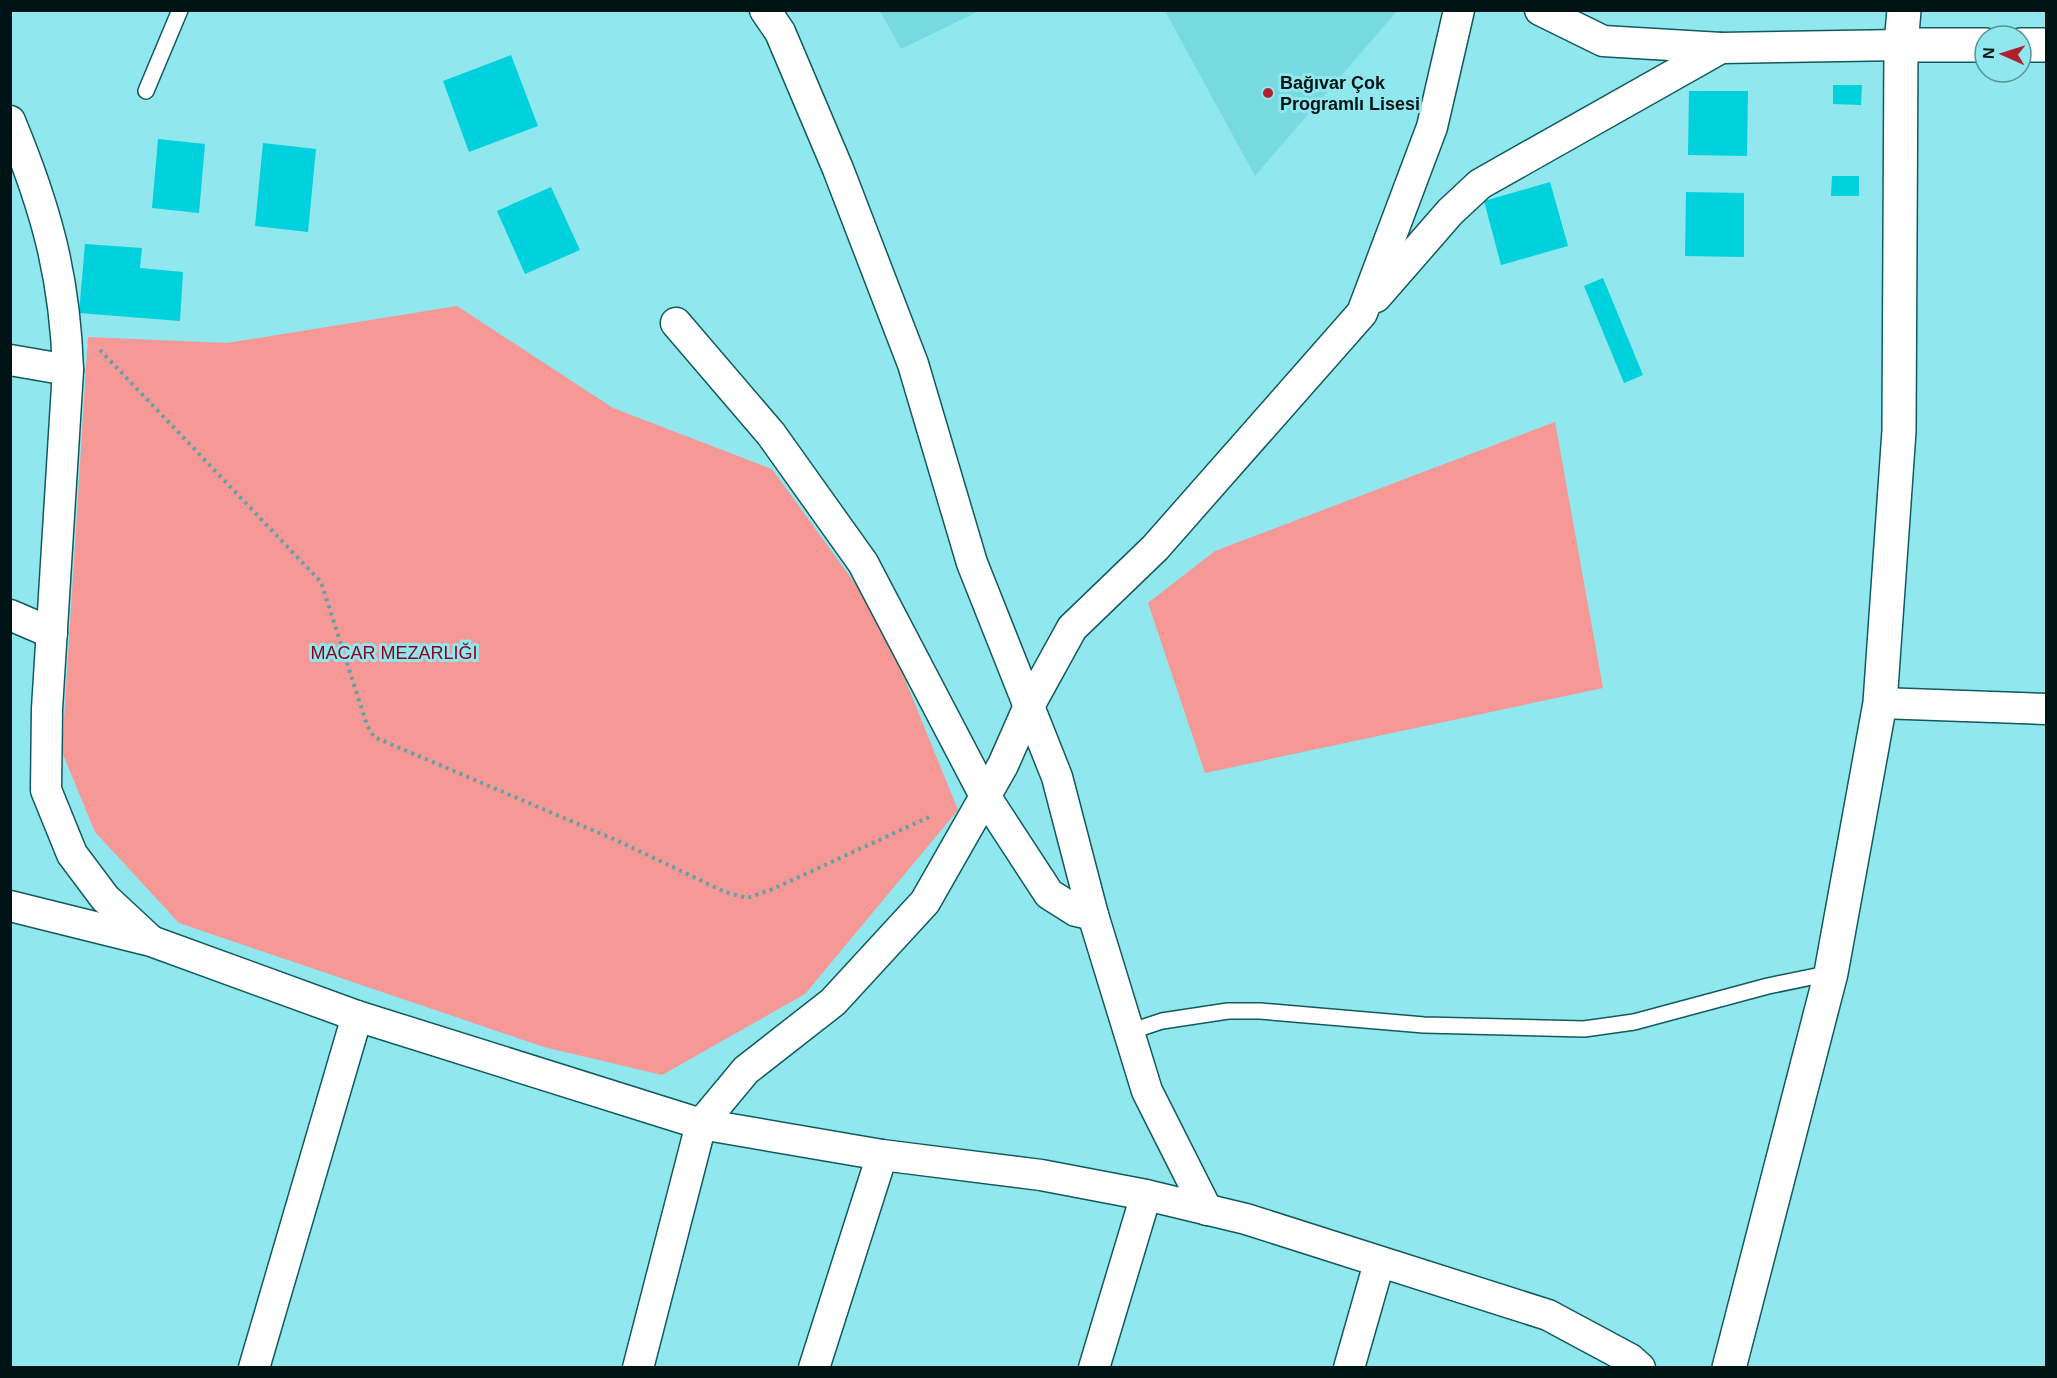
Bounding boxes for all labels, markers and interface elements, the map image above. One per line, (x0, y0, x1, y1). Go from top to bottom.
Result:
north arrow (1973, 24, 2033, 84)
text: N (1980, 47, 1997, 59)
place label: Bağıvar Çok Programlı Lisesi (1280, 73, 1420, 114)
marker: Bağıvar Çok Programlı Lisesi (1261, 86, 1275, 100)
park label: MACAR MEZARLIĞI (310, 642, 478, 663)

